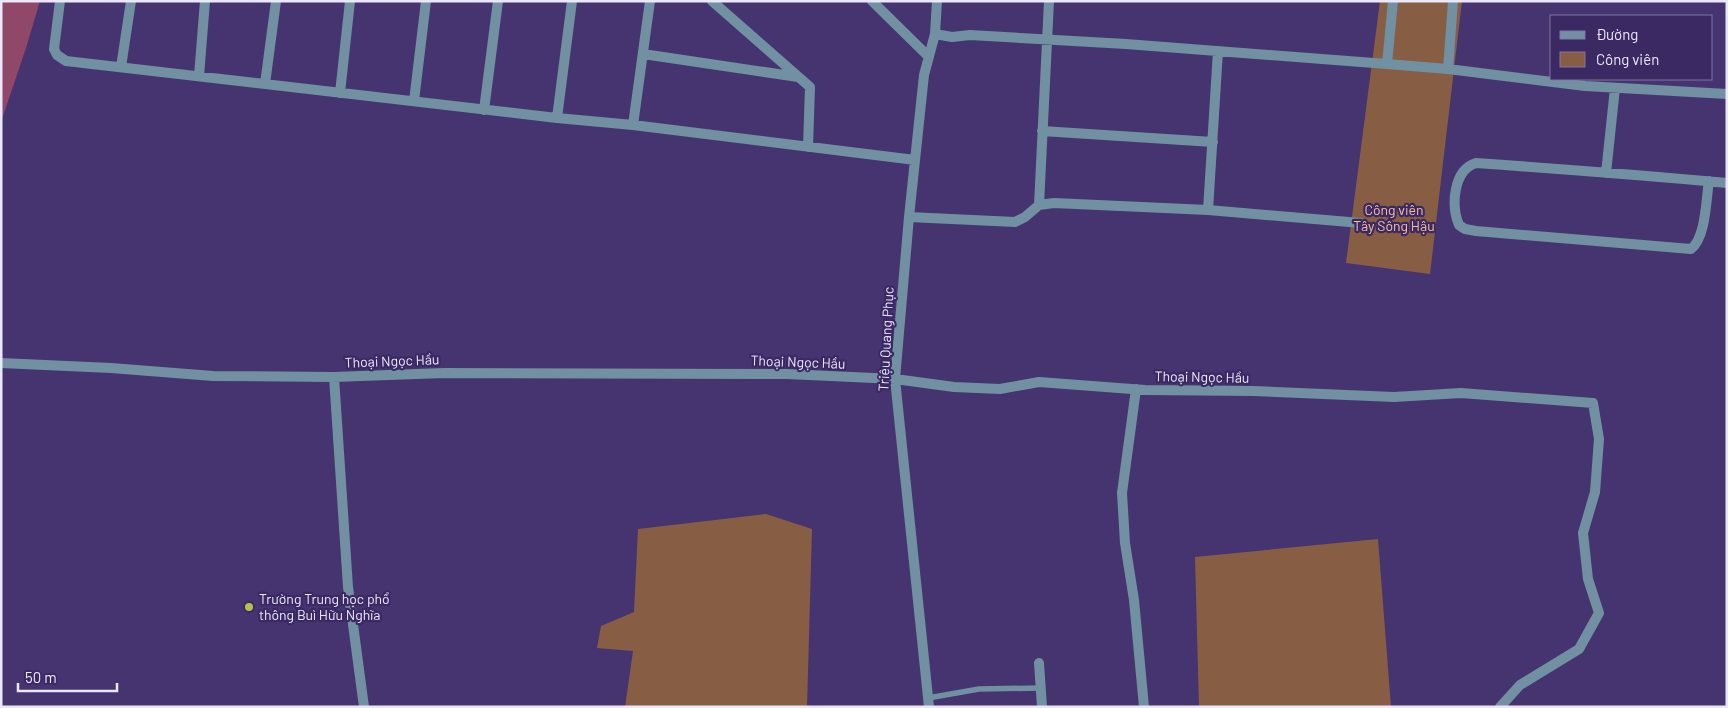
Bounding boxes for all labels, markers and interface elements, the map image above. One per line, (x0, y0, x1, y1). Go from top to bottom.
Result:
legend (1550, 15, 1713, 80)
text: Đường (1596, 25, 1638, 43)
text: Công viên (1596, 50, 1659, 68)
park label: Công viên Tây Sông Hậu (1353, 201, 1435, 234)
street label: Triệu Quang Phục (874, 286, 897, 392)
street label: Thoại Ngọc Hầu (344, 350, 440, 371)
street label: Thoại Ngọc Hầu (750, 351, 846, 372)
street label: Thoại Ngọc Hầu (1154, 367, 1250, 386)
place label: Trường Trung học phổ thông Buì Hữu Nghĩa (259, 590, 390, 623)
marker: Trường Trung học phổ thông Buì Hữu Nghĩa (243, 601, 255, 613)
scale bar (18, 660, 116, 692)
text: 50 m (25, 668, 57, 686)

